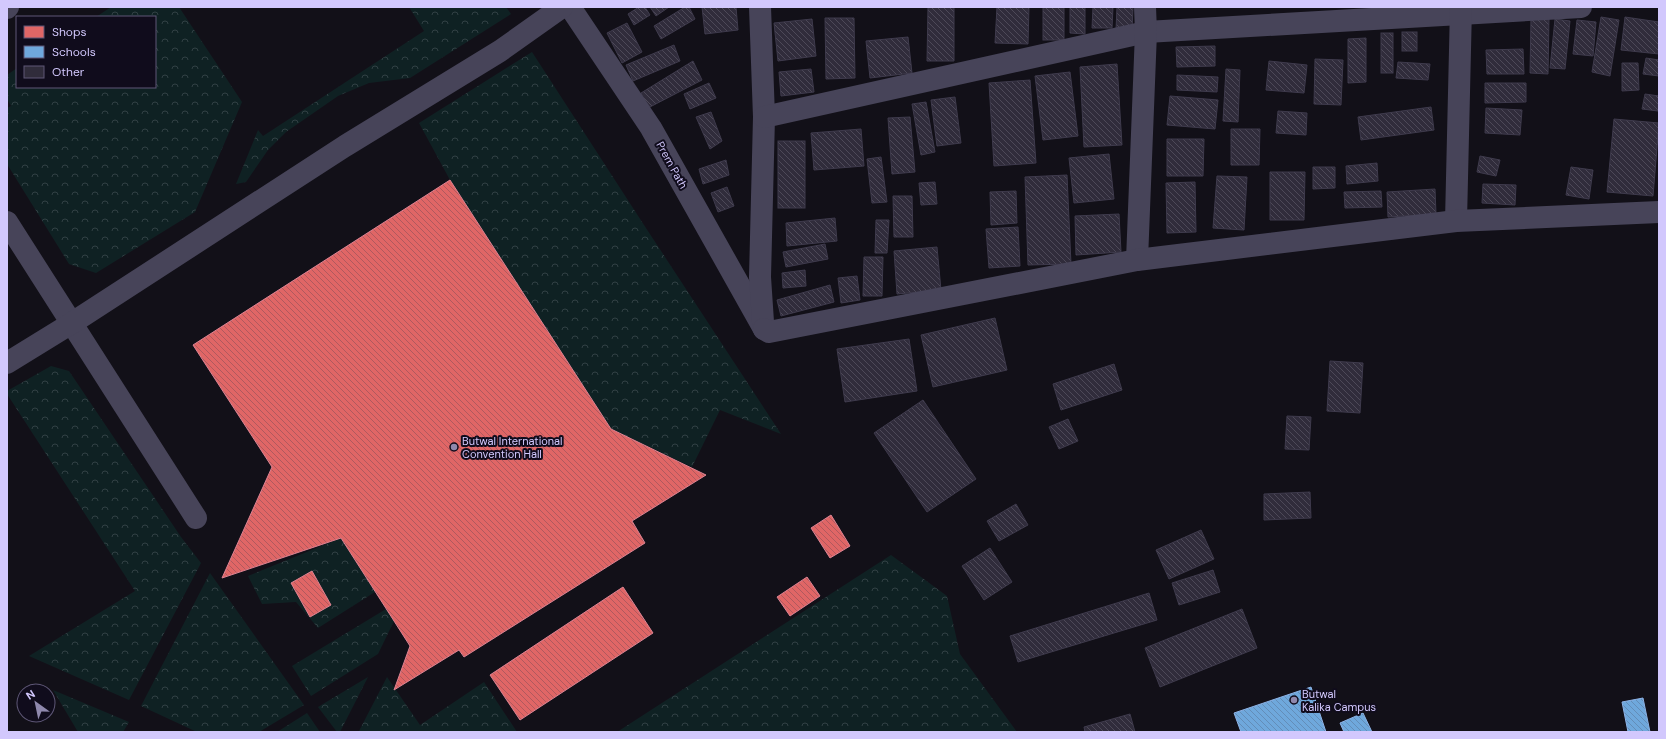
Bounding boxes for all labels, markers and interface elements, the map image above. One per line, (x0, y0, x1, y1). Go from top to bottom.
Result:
legend (16, 16, 156, 88)
text: Shops (52, 24, 87, 40)
text: Schools (52, 44, 96, 60)
text: Other (52, 64, 85, 80)
street label: Prem Path (653, 139, 691, 191)
place label: Butwal International Convention Hall (462, 434, 563, 461)
marker: Butwal International Convention Hall (449, 442, 459, 452)
north arrow (16, 683, 56, 723)
text: N (23, 687, 38, 703)
place label: Butwal Kalika Campus (1302, 687, 1376, 714)
marker: Butwal Kalika Campus (1289, 695, 1299, 705)

